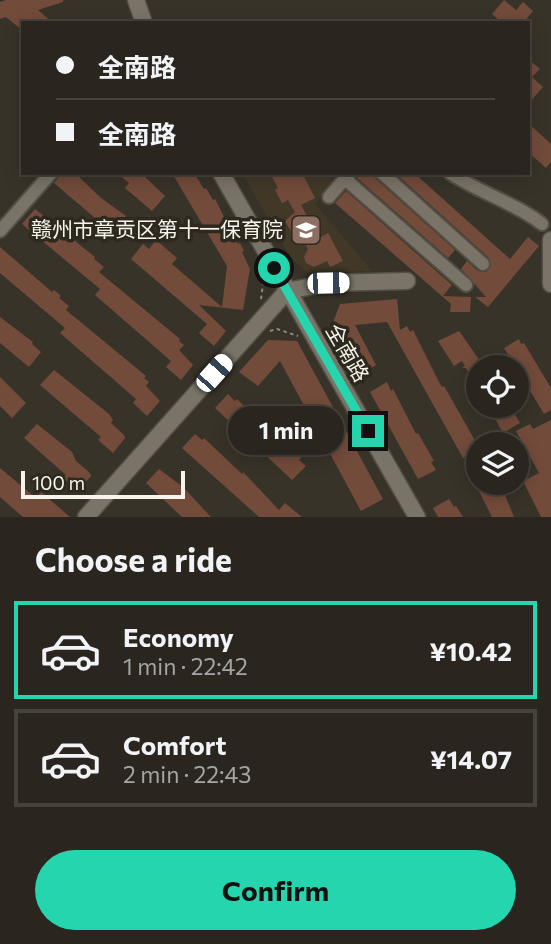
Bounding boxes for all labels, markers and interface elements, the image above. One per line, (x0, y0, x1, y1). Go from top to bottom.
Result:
text: 全南路 (98, 51, 176, 82)
text: 全南路 (98, 118, 176, 149)
school or university icon: 赣州市章贡区第十一保育院 (289, 213, 323, 247)
place label: 赣州市章贡区第十一保育院 (31, 216, 283, 241)
route start (258, 252, 290, 284)
car (307, 272, 350, 294)
street label: 全南路 (322, 319, 375, 386)
car (193, 350, 236, 396)
map controls (466, 355, 529, 495)
button: locate (466, 355, 529, 418)
callout: 1 min (228, 406, 344, 456)
route end (352, 415, 384, 447)
text: 1 min (259, 416, 313, 444)
button: layers (466, 432, 529, 495)
scale bar (21, 468, 186, 500)
text: 100 m (32, 471, 85, 494)
text: Choose a ride (35, 539, 232, 579)
icon: car (39, 619, 102, 682)
text: Economy (123, 621, 234, 652)
text: ¥10.42 (429, 635, 512, 666)
text: 1 min · 22:42 (123, 652, 248, 680)
icon: car (39, 727, 102, 790)
text: Comfort (123, 729, 226, 760)
text: ¥14.07 (430, 743, 512, 774)
text: 2 min · 22:43 (123, 760, 251, 788)
button: Confirm (35, 850, 516, 930)

